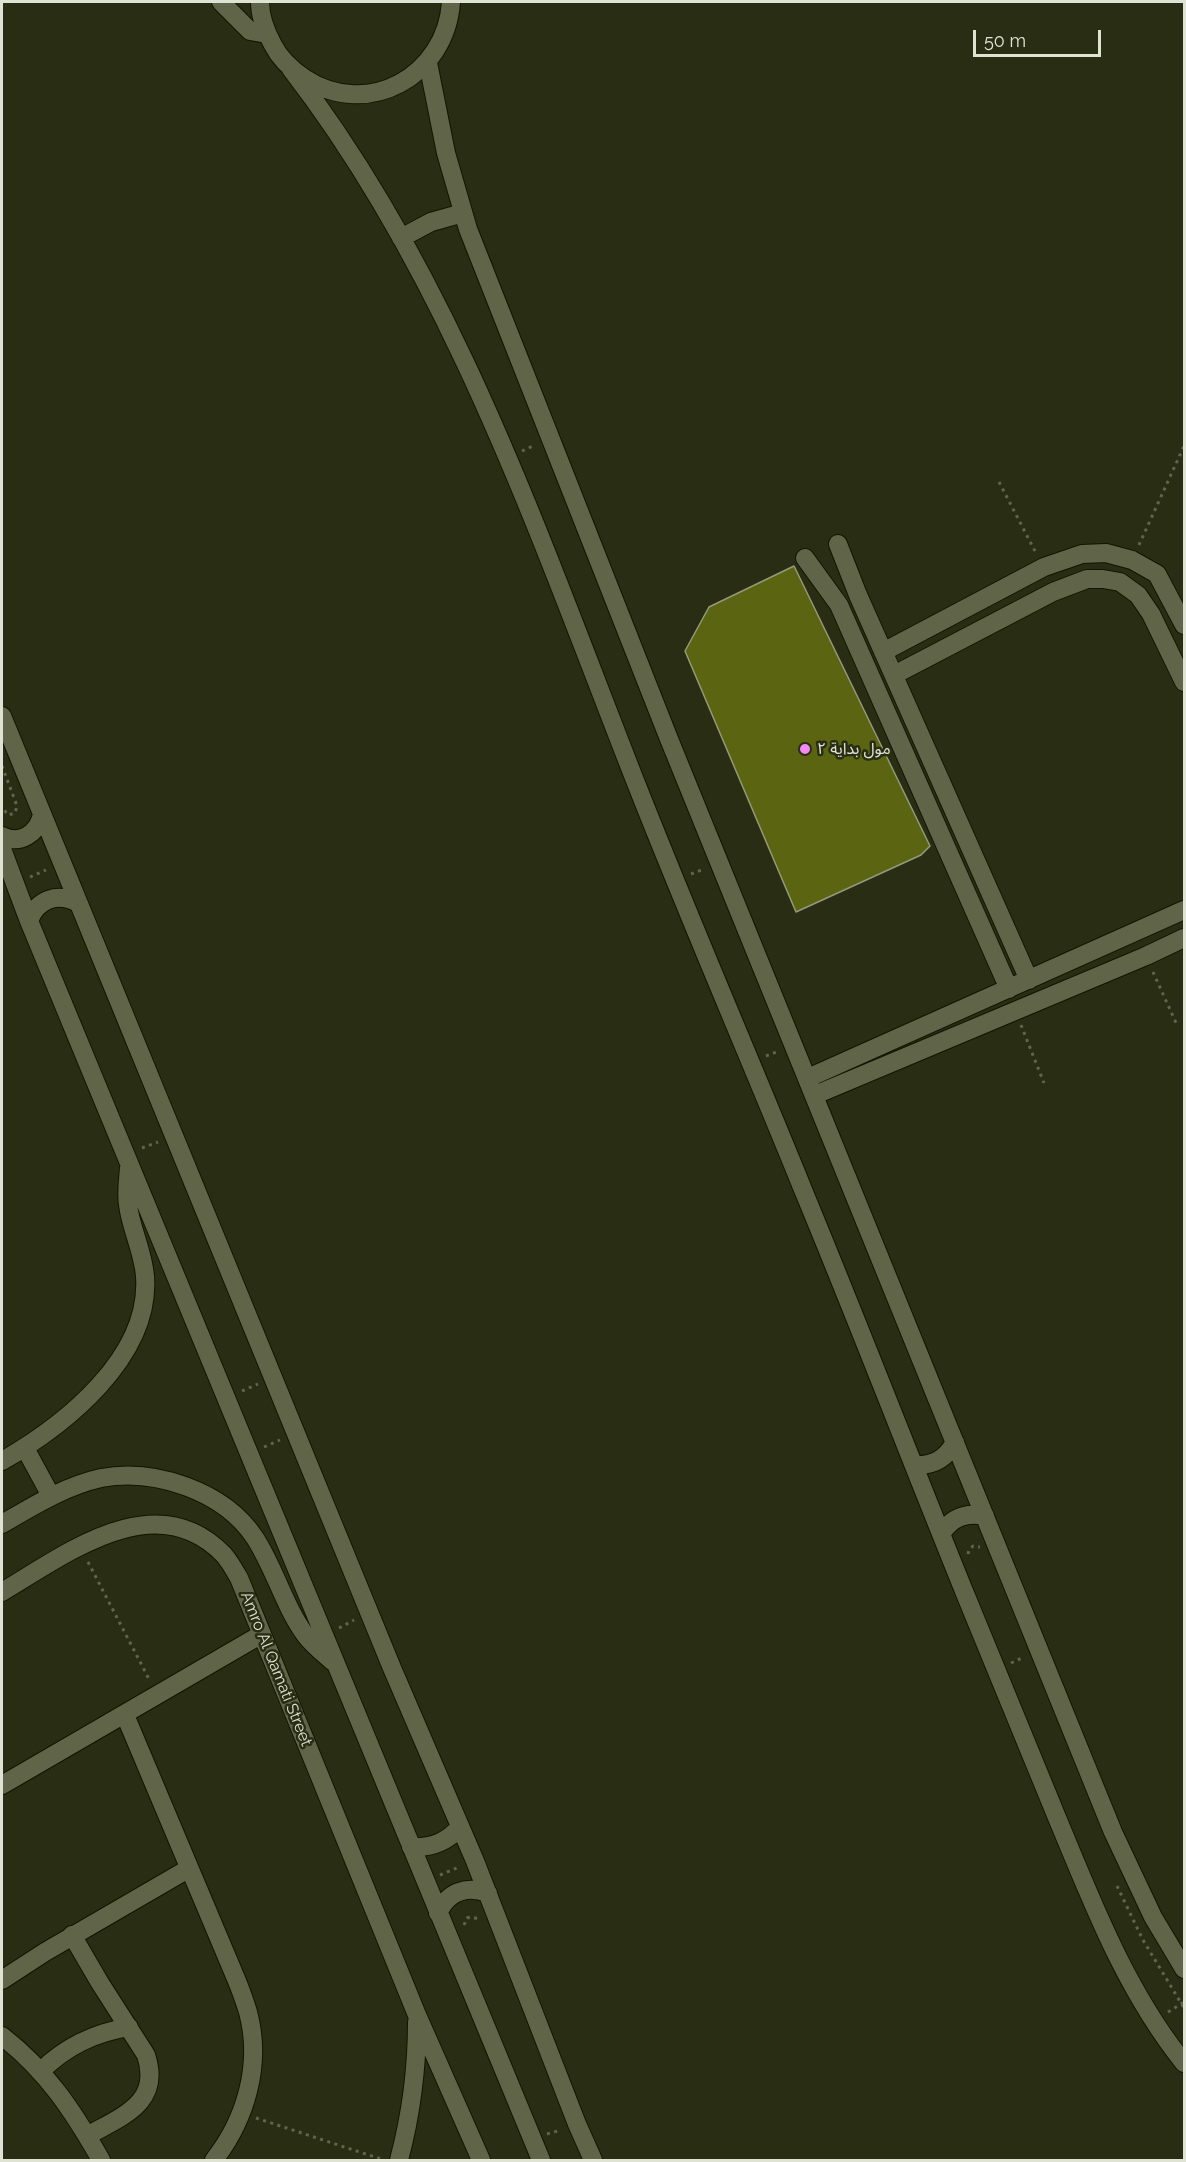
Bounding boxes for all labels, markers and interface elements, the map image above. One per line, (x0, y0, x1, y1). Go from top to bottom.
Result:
scale bar (976, 18, 1104, 56)
text: 50 m (984, 30, 1026, 51)
place label: مول بداية ۲ (817, 739, 891, 759)
marker: مول بداية ۲ (798, 742, 812, 756)
street label: Amro Al Qamati Street (236, 1589, 316, 1749)

